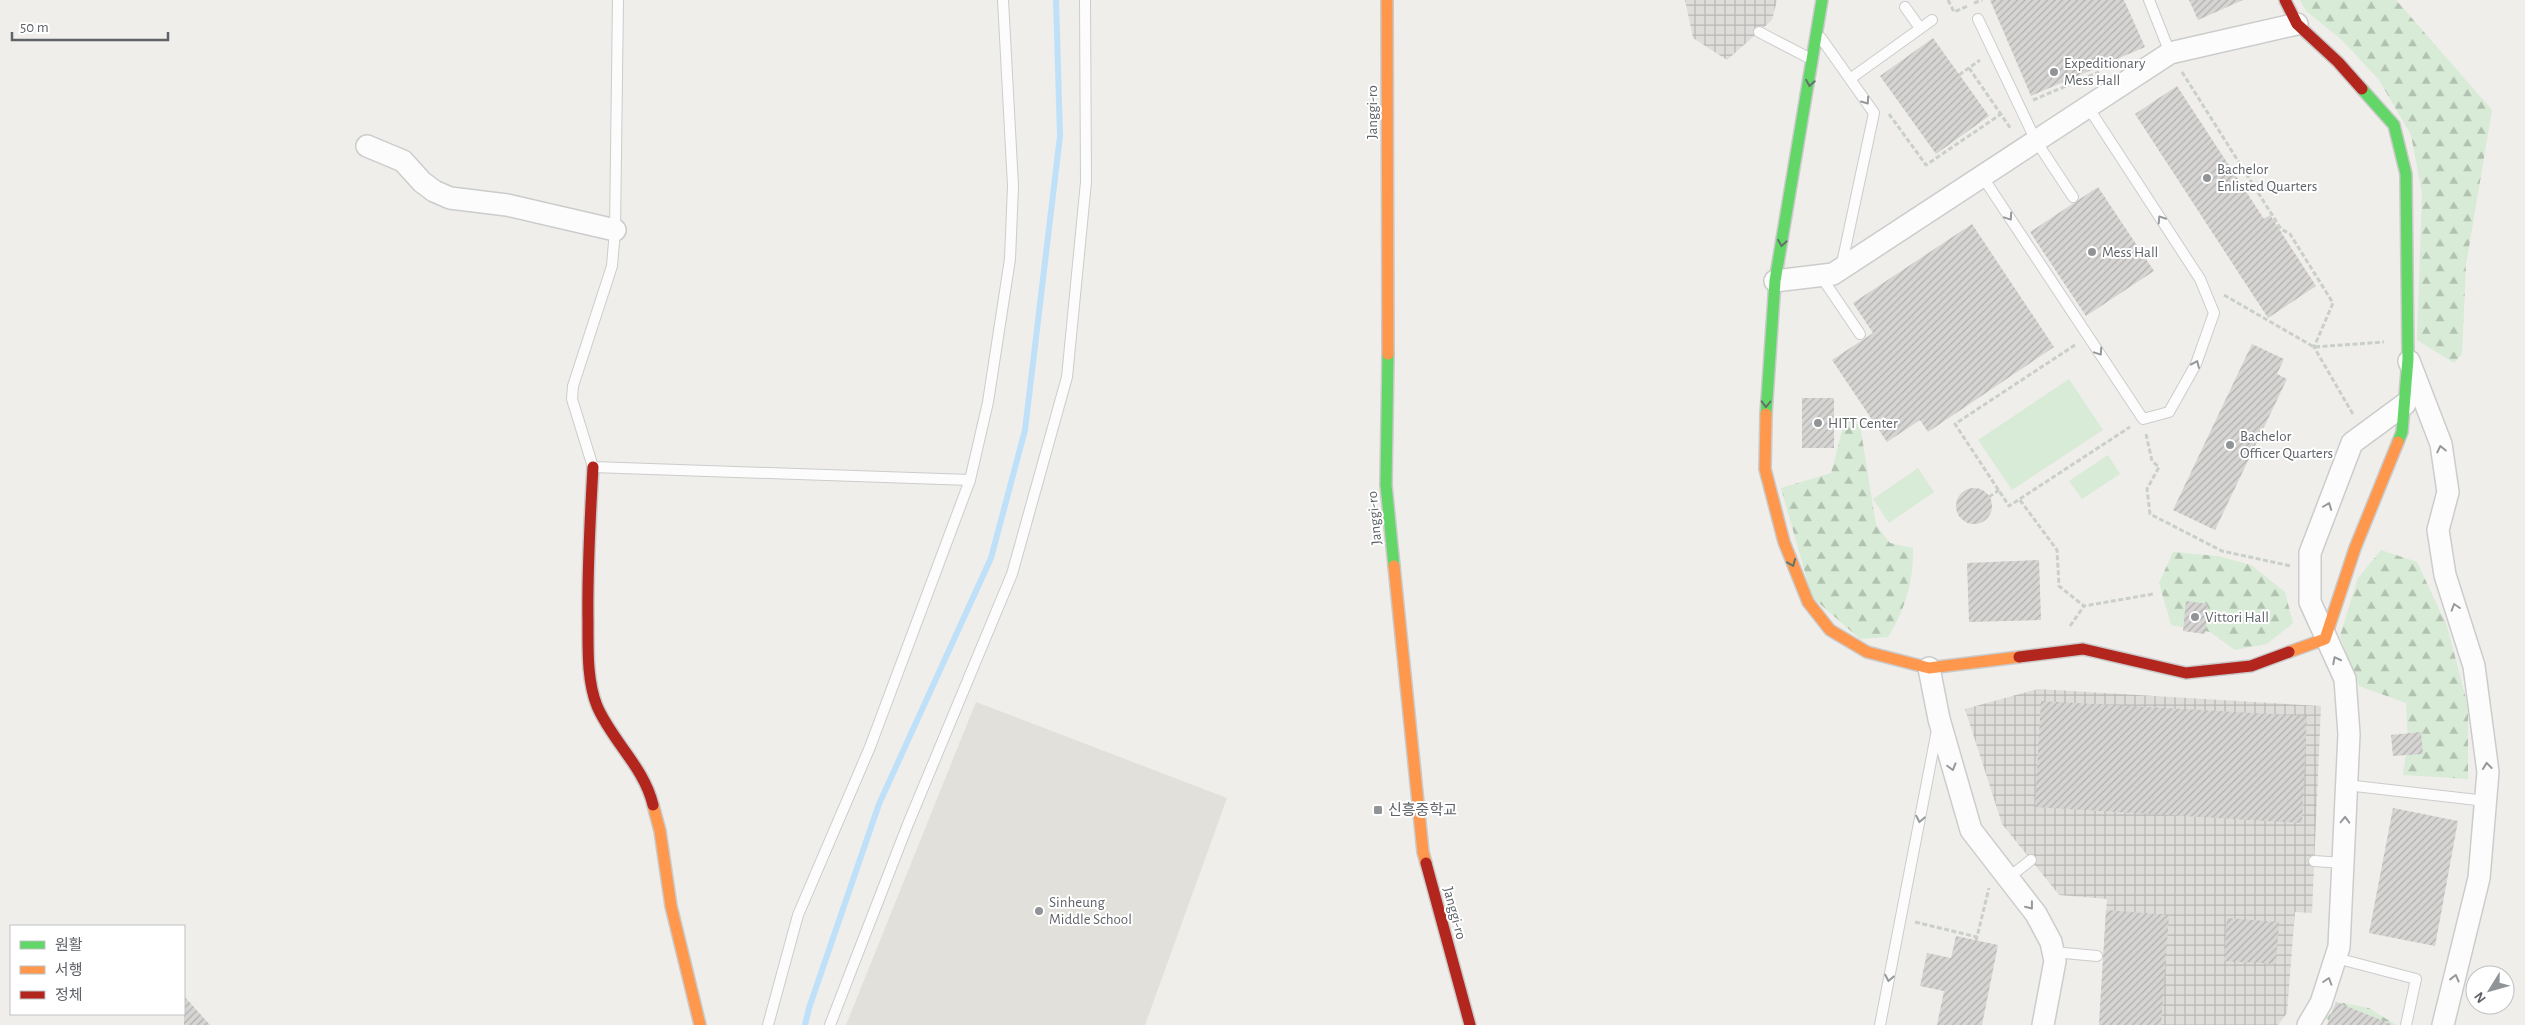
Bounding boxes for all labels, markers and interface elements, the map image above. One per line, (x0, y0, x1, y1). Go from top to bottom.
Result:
scale bar (12, 10, 169, 42)
text: 50 m (20, 20, 49, 35)
place label: Expeditionary Mess Hall (2064, 56, 2146, 88)
marker: Expeditionary Mess Hall (2048, 66, 2060, 78)
one-way arrow (1805, 78, 1815, 87)
street label: Janggi-ro (1365, 85, 1380, 139)
one-way arrow (1860, 96, 1869, 105)
place label: Bachelor Enlisted Quarters (2217, 162, 2317, 194)
marker: Bachelor Enlisted Quarters (2201, 172, 2213, 184)
one-way arrow (2003, 211, 2012, 221)
one-way arrow (2158, 215, 2167, 225)
one-way arrow (1777, 239, 1788, 247)
place label: Mess Hall (2102, 245, 2158, 260)
marker: Mess Hall (2086, 246, 2098, 258)
one-way arrow (2093, 347, 2102, 356)
one-way arrow (2189, 360, 2200, 369)
one-way arrow (1760, 401, 1771, 409)
place label: HITT Center (1828, 416, 1898, 431)
marker: HITT Center (1812, 417, 1824, 429)
place label: Bachelor Officer Quarters (2240, 429, 2333, 461)
marker: Bachelor Officer Quarters (2224, 439, 2236, 451)
one-way arrow (2436, 445, 2447, 454)
street label: Janggi-ro (1365, 490, 1384, 545)
one-way arrow (2322, 502, 2332, 511)
one-way arrow (1786, 558, 1797, 567)
one-way arrow (2451, 604, 2461, 612)
place label: Vittori Hall (2205, 610, 2269, 625)
marker: Vittori Hall (2189, 611, 2201, 623)
one-way arrow (2332, 656, 2342, 665)
one-way arrow (1947, 762, 1957, 770)
one-way arrow (2482, 762, 2493, 770)
place label: 신흥중학교 (1388, 801, 1457, 818)
marker: 신흥중학교 (1372, 804, 1384, 816)
one-way arrow (1915, 814, 1925, 823)
one-way arrow (2339, 816, 2350, 824)
street label: Janggi-ro (1440, 885, 1469, 941)
place label: Sinheung Middle School (1049, 895, 1132, 927)
one-way arrow (2024, 900, 2033, 910)
marker: Sinheung Middle School (1033, 905, 1045, 917)
legend (10, 925, 185, 1015)
text: 원활 (55, 937, 83, 953)
text: 서행 (55, 962, 83, 978)
north arrow (2465, 965, 2515, 1015)
one-way arrow (2449, 973, 2460, 982)
one-way arrow (1885, 974, 1895, 983)
one-way arrow (2322, 977, 2332, 985)
text: 정체 (55, 987, 83, 1003)
text: N (2472, 989, 2489, 1005)

